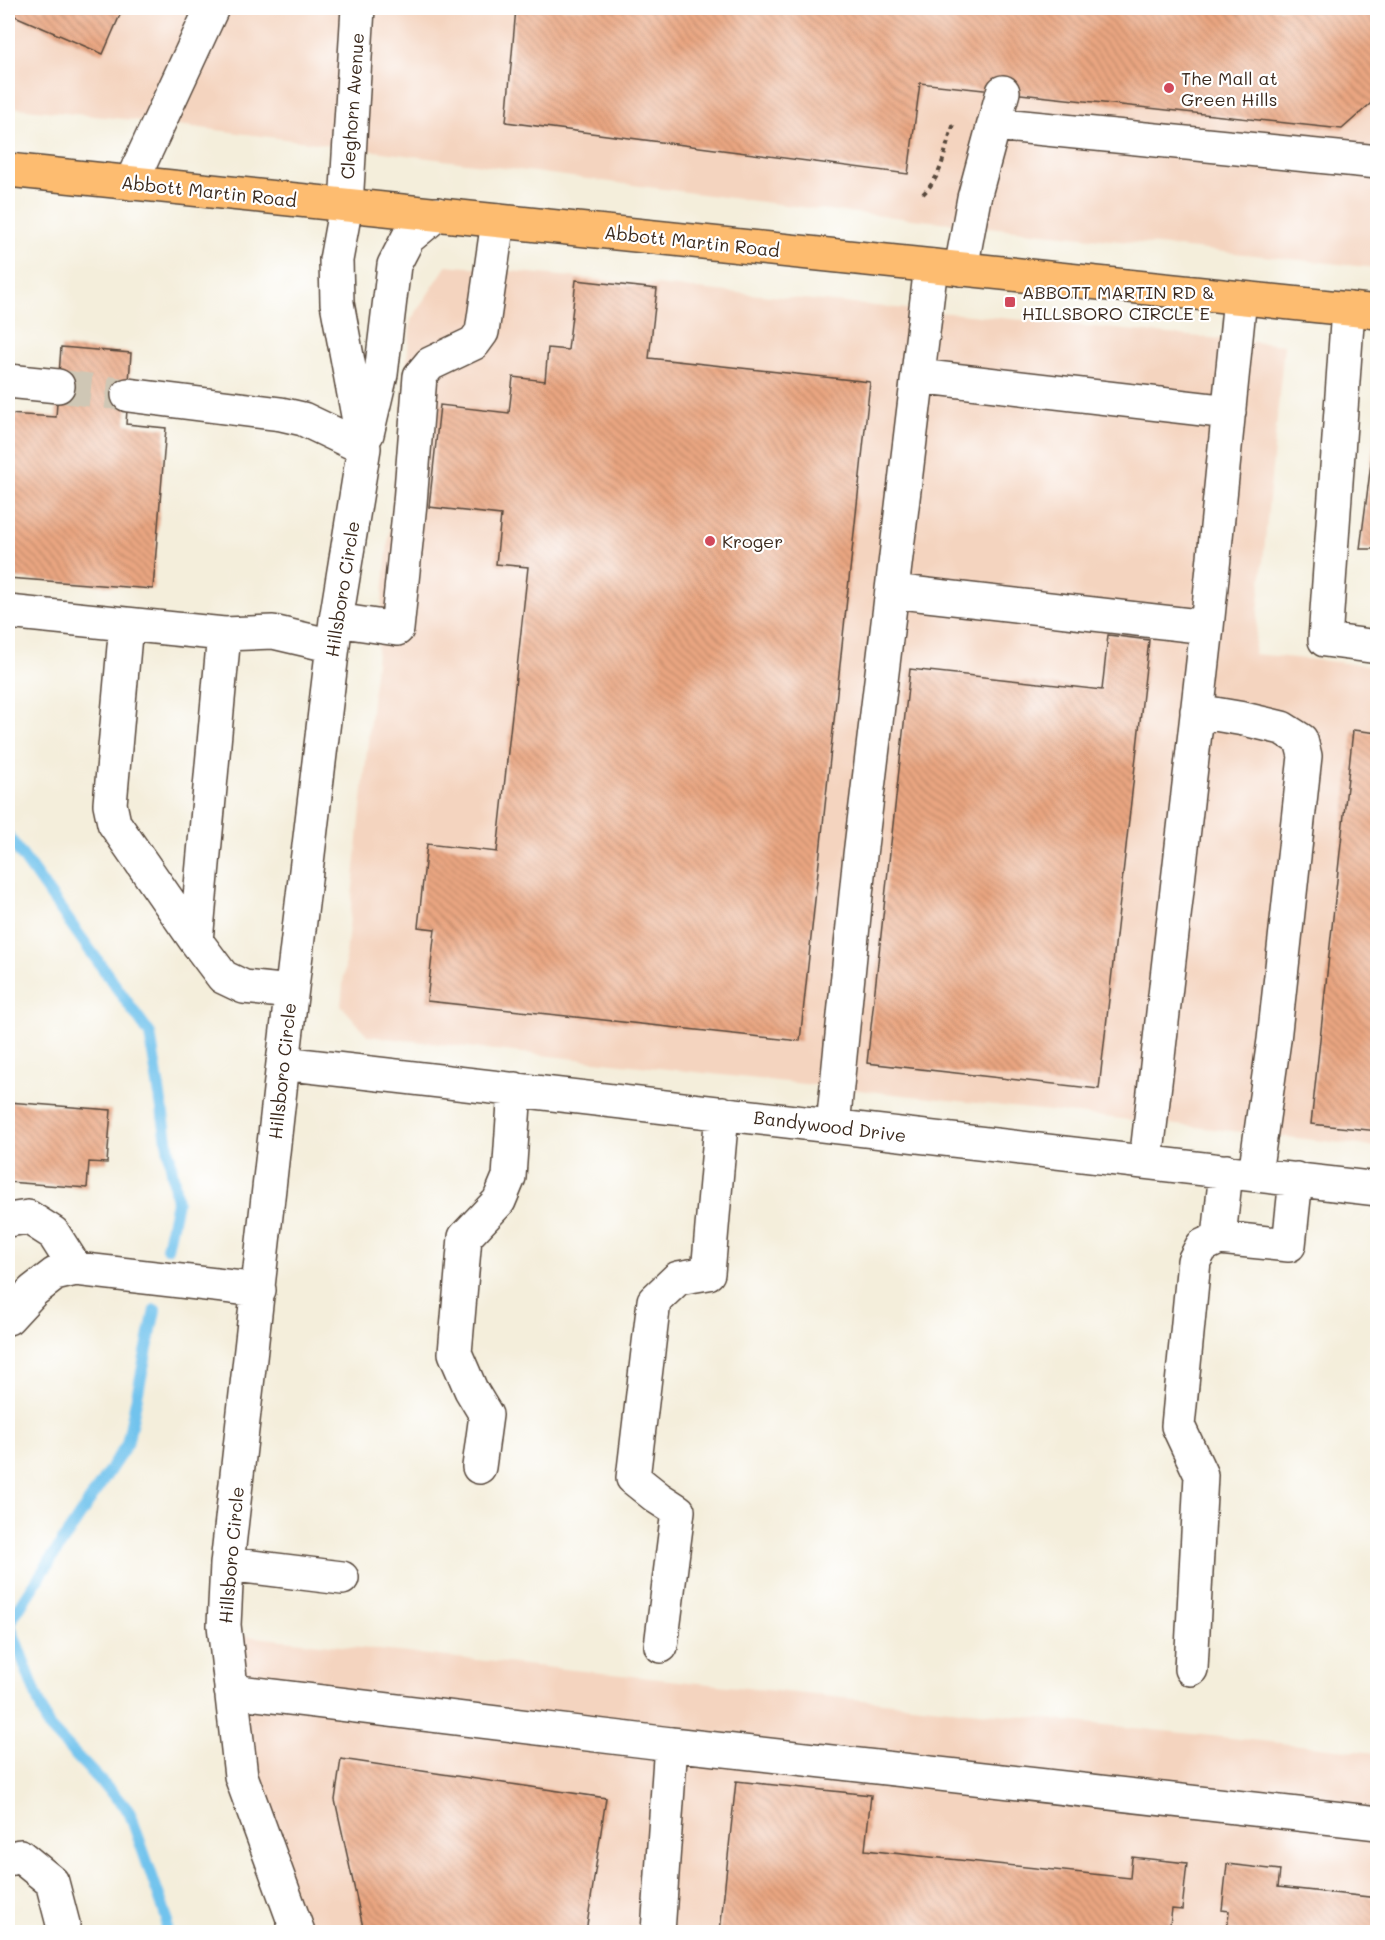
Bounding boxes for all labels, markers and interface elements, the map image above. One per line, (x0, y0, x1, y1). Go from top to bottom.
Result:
street label: Cleghorn Avenue (335, 32, 369, 180)
place label: The Mall at Green Hills (1181, 66, 1278, 111)
marker: The Mall at Green Hills (1162, 81, 1176, 95)
street label: Abbott Martin Road (120, 170, 298, 212)
street label: Abbott Martin Road (603, 220, 781, 262)
place label: ABBOTT MARTIN RD & HILLSBORO CIRCLE E (1022, 280, 1215, 325)
marker: ABBOTT MARTIN RD & HILLSBORO CIRCLE E (1003, 295, 1017, 309)
street label: Hillsboro Circle (319, 519, 365, 659)
place label: Kroger (722, 529, 783, 553)
marker: Kroger (703, 534, 717, 548)
street label: Hillsboro Circle (263, 1001, 301, 1141)
street label: Bandywood Drive (752, 1105, 908, 1147)
street label: Hillsboro Circle (213, 1486, 249, 1624)

